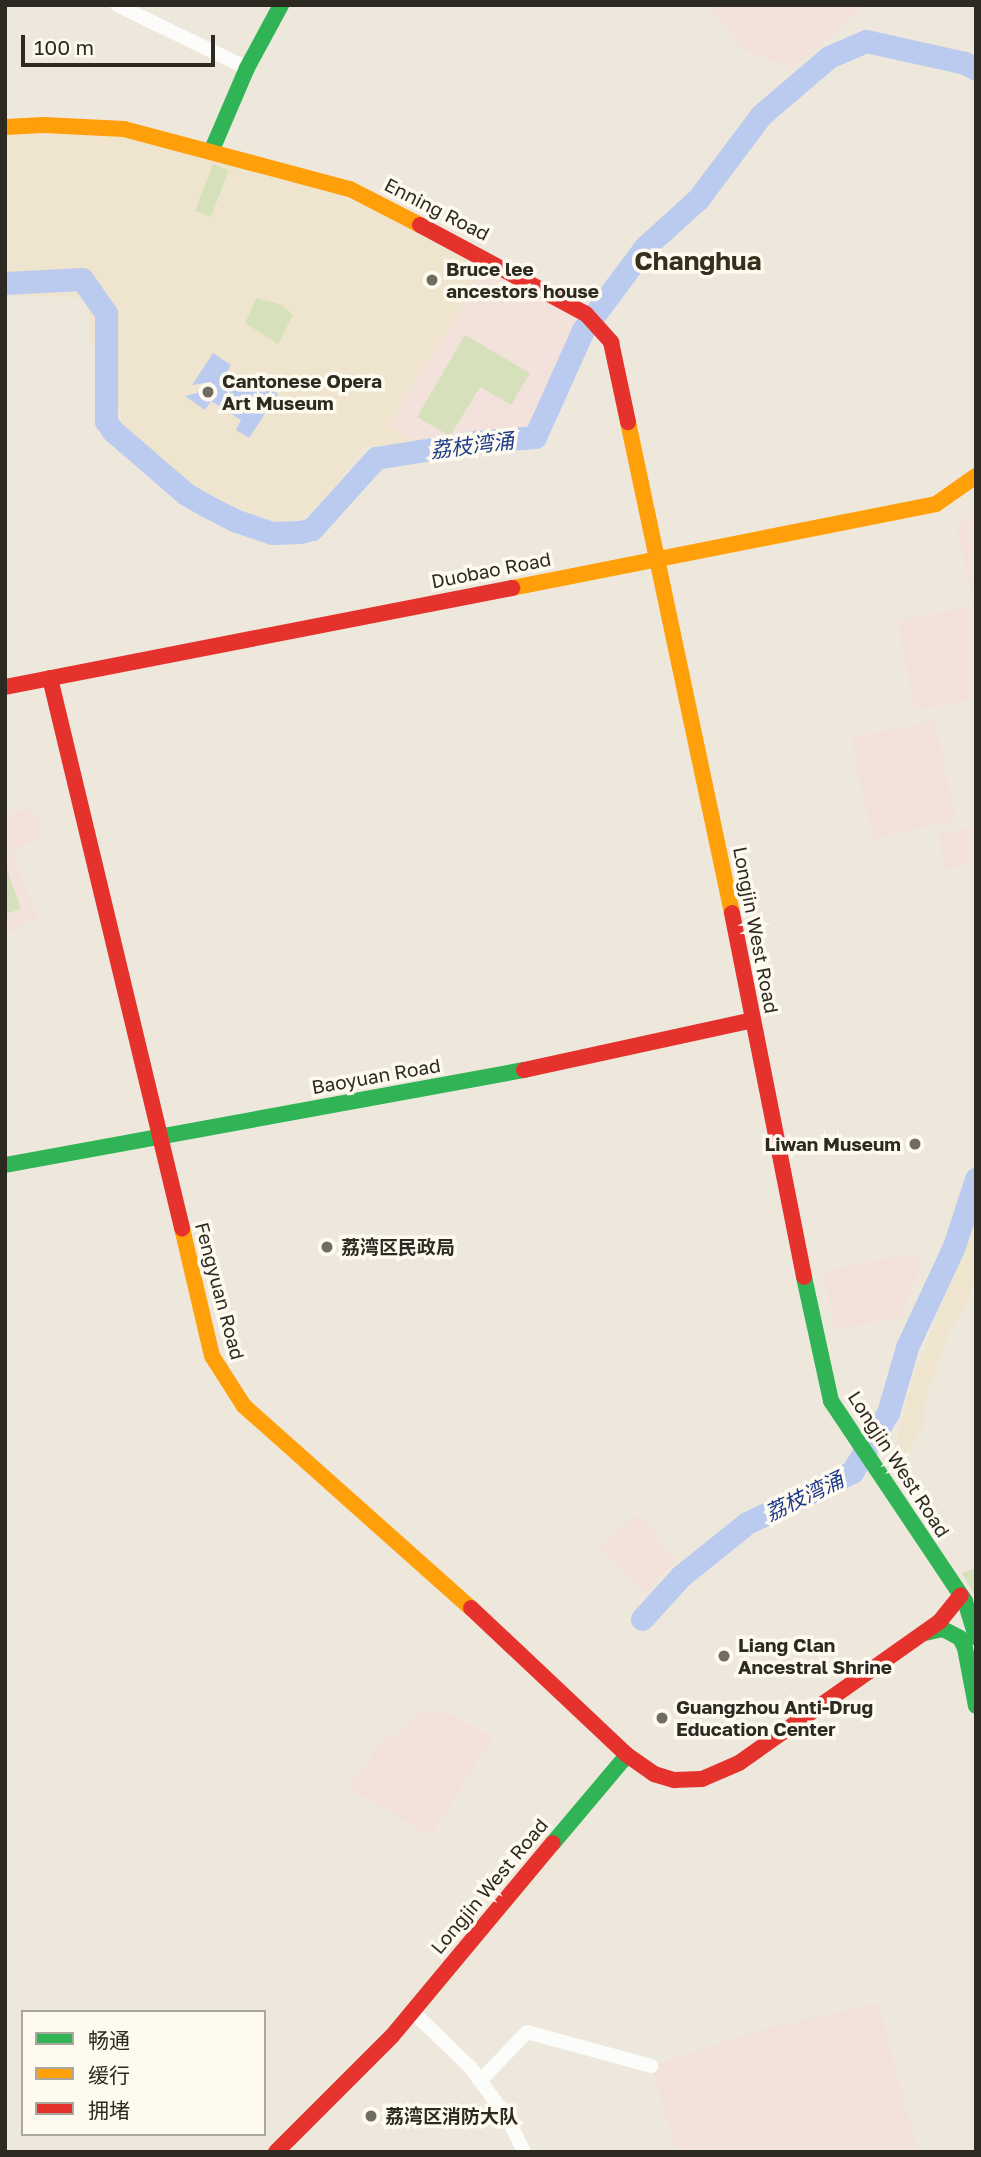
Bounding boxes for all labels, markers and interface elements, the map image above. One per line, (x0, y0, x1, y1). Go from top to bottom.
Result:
scale bar (24, 21, 219, 65)
text: 100 m (34, 34, 94, 60)
street label: Enning Road (381, 173, 493, 245)
district label: Changhua (634, 245, 762, 277)
place label: Bruce lee ancestors house (446, 258, 599, 302)
marker: Bruce lee ancestors house (424, 272, 440, 288)
place label: Cantonese Opera Art Museum (222, 370, 382, 414)
marker: Cantonese Opera Art Museum (200, 384, 216, 400)
water label: 荔枝湾涌 (429, 427, 515, 463)
street label: Duobao Road (429, 547, 553, 593)
street label: Longjin West Road (729, 845, 783, 1015)
street label: Baoyuan Road (310, 1053, 442, 1099)
place label: Liwan Museum (764, 1133, 901, 1155)
marker: Liwan Museum (907, 1136, 923, 1152)
street label: Fengyuan Road (191, 1220, 249, 1362)
place label: 荔湾区民政局 (341, 1236, 455, 1258)
marker: 荔湾区民政局 (319, 1239, 335, 1255)
street label: Longjin West Road (843, 1387, 955, 1541)
water label: 荔枝湾涌 (761, 1466, 847, 1526)
place label: Liang Clan Ancestral Shrine (738, 1634, 892, 1678)
marker: Liang Clan Ancestral Shrine (716, 1648, 732, 1664)
place label: Guangzhou Anti-Drug Education Center (676, 1696, 873, 1740)
marker: Guangzhou Anti-Drug Education Center (654, 1710, 670, 1726)
street label: Longjin West Road (426, 1814, 552, 1958)
legend (21, 2010, 266, 2136)
text: 畅通 (88, 2027, 130, 2053)
text: 缓行 (88, 2062, 130, 2088)
text: 拥堵 (88, 2097, 130, 2123)
place label: 荔湾区消防大队 (385, 2105, 518, 2127)
marker: 荔湾区消防大队 (363, 2108, 379, 2124)

